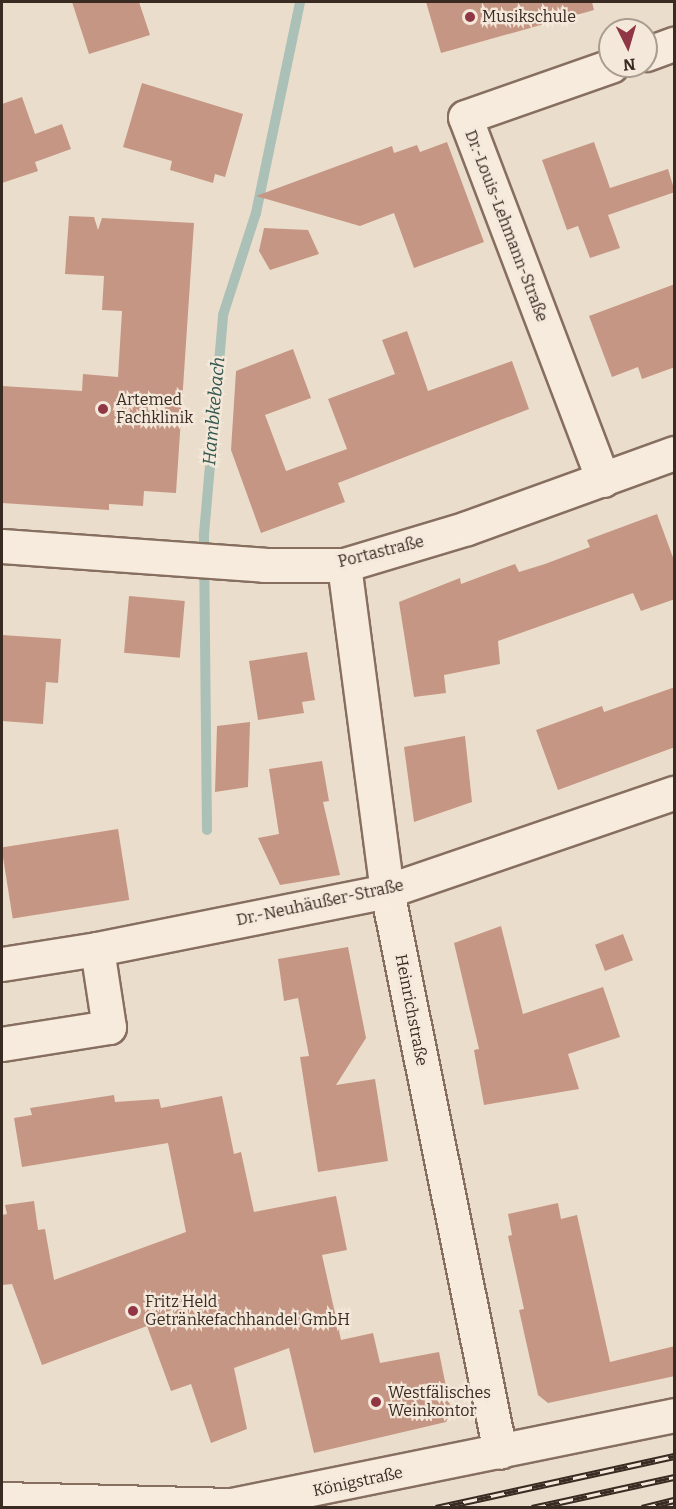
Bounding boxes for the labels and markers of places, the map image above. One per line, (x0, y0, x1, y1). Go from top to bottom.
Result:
place label: Musikschule (482, 7, 576, 27)
marker: Musikschule (463, 10, 477, 24)
place label: Artemed Fachklinik (116, 390, 193, 428)
marker: Artemed Fachklinik (94, 400, 112, 418)
place label: Fritz Held Getränkefachhandel GmbH (145, 1292, 350, 1330)
marker: Fritz Held Getränkefachhandel GmbH (126, 1304, 140, 1318)
place label: Westfälisches Weinkontor (388, 1383, 491, 1421)
marker: Westfälisches Weinkontor (369, 1395, 383, 1409)

